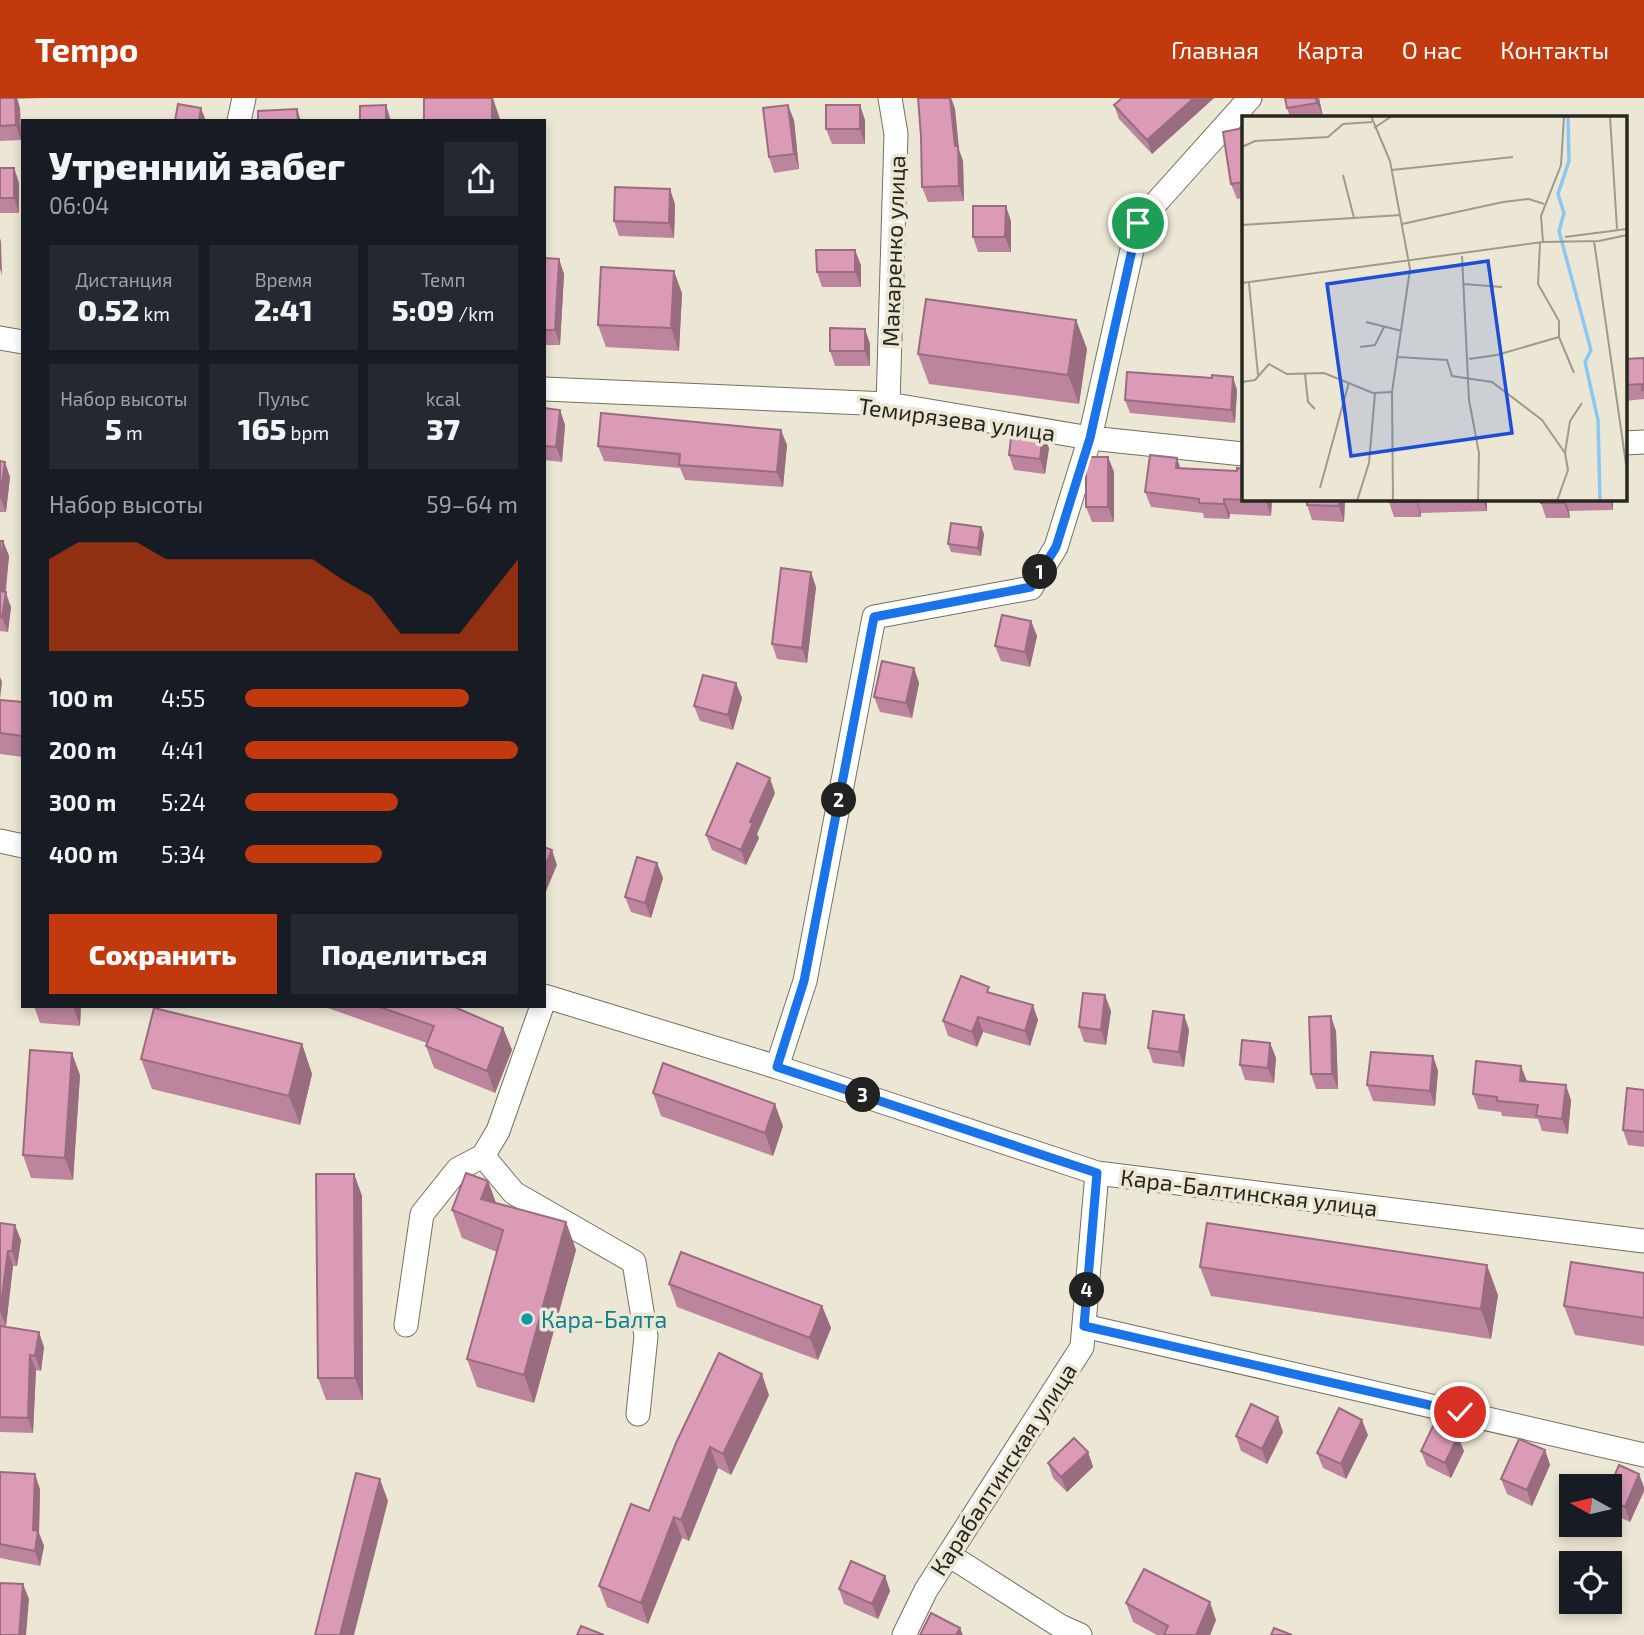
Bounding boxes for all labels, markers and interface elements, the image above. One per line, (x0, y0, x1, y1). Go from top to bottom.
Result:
text: Tempo (35, 29, 139, 69)
text: Главная (1171, 35, 1259, 64)
text: Карта (1297, 35, 1364, 64)
text: О нас (1402, 35, 1462, 64)
text: Контакты (1500, 35, 1609, 64)
inset map (1242, 116, 1626, 500)
text: Утренний забег (49, 142, 345, 188)
button: share (444, 142, 518, 216)
street label: Макаренко улица (876, 155, 911, 347)
text: 06:04 (49, 191, 109, 219)
pin (1108, 193, 1168, 253)
icon: arrive (1119, 204, 1157, 242)
text: Дистанция (75, 268, 172, 291)
text: Время (255, 268, 312, 291)
text: Темп (421, 268, 465, 291)
text: 0.52 (78, 291, 139, 327)
text: 2:41 (254, 291, 313, 327)
text: 5:09 (392, 291, 454, 327)
text: km (139, 302, 170, 325)
text: /km (454, 302, 494, 325)
text: Набор высоты (60, 387, 188, 410)
text: Пульс (257, 387, 310, 410)
text: kcal (426, 387, 461, 410)
street label: Темирязева улица (857, 391, 1057, 448)
text: 5 (105, 410, 122, 446)
text: 165 (238, 410, 286, 446)
text: 37 (427, 410, 460, 446)
text: m (122, 421, 143, 444)
text: bpm (286, 421, 329, 444)
text: Набор высоты (49, 490, 203, 518)
text: 59–64 m (426, 490, 518, 518)
pin: 1 (1023, 554, 1058, 589)
text: 1 (1035, 560, 1044, 583)
text: 100 m (49, 684, 113, 712)
text: 4:55 (161, 684, 205, 712)
text: 200 m (49, 736, 117, 764)
text: 4:41 (161, 736, 204, 764)
pin: 2 (822, 782, 856, 818)
text: 300 m (49, 788, 116, 816)
text: 5:24 (161, 788, 206, 816)
text: 2 (833, 788, 844, 811)
text: 400 m (49, 840, 118, 868)
text: 5:34 (161, 840, 206, 868)
button: Сохранить (49, 914, 277, 994)
button: Поделиться (291, 914, 518, 994)
pin: 3 (846, 1077, 880, 1112)
text: 3 (857, 1083, 868, 1106)
street label: Кара-Балтинская улица (1119, 1162, 1379, 1223)
pin: 4 (1070, 1272, 1104, 1308)
text: 4 (1080, 1278, 1093, 1301)
place label: Кара-Балта (541, 1305, 667, 1333)
marker: Кара-Балта (519, 1311, 535, 1327)
street label: Карабалтинская улица (924, 1357, 1083, 1581)
pin (1430, 1382, 1490, 1442)
icon: check (1441, 1393, 1479, 1431)
north arrow (1559, 1474, 1622, 1536)
map controls (1559, 1474, 1622, 1614)
button: locate (1559, 1551, 1622, 1614)

